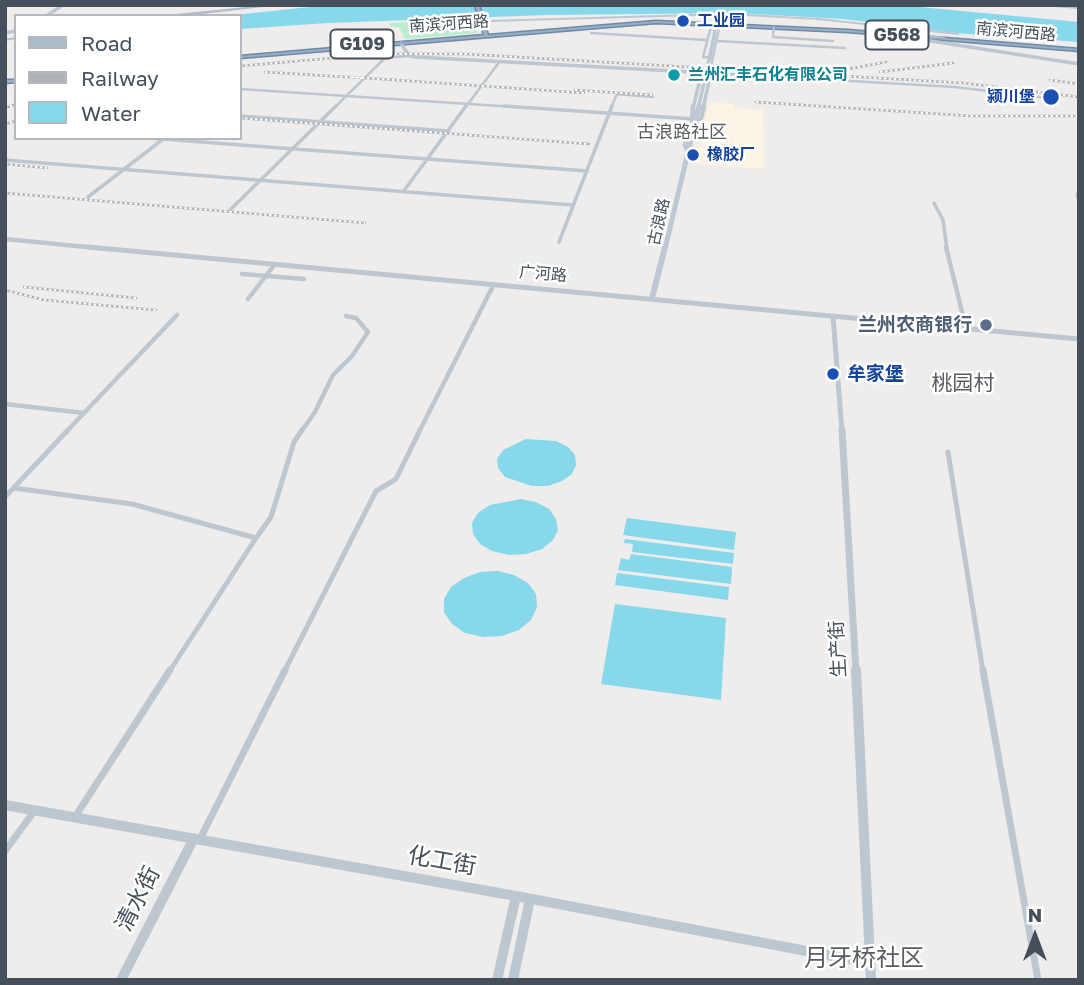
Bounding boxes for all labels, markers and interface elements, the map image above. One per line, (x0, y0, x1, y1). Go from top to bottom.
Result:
place label: 工业园 (697, 11, 745, 31)
street label: 南滨河西路 (408, 12, 490, 36)
marker: 工业园 (675, 13, 691, 29)
legend (14, 14, 242, 140)
street label: 南滨河西路 (975, 19, 1057, 45)
road number: G568 (866, 20, 928, 50)
road number: G109 (330, 29, 394, 58)
text: Road (81, 30, 132, 56)
text: Railway (81, 65, 159, 91)
place label: 兰州汇丰石化有限公司 (688, 65, 848, 85)
marker: 兰州汇丰石化有限公司 (666, 67, 682, 83)
place label: 颍川堡 (987, 87, 1035, 107)
marker: 颍川堡 (1041, 87, 1061, 107)
text: Water (81, 100, 141, 126)
district label: 古浪路社区 (637, 121, 727, 143)
place label: 橡胶厂 (707, 145, 755, 165)
marker: 橡胶厂 (685, 147, 701, 163)
street label: 古浪路 (644, 196, 674, 248)
street label: 广河路 (518, 262, 568, 286)
place label: 兰州农商银行 (858, 314, 972, 336)
marker: 兰州农商银行 (978, 317, 994, 333)
place label: 牟家堡 (847, 363, 904, 385)
marker: 牟家堡 (825, 366, 841, 382)
district label: 桃园村 (932, 370, 994, 396)
street label: 生产街 (825, 620, 851, 678)
street label: 化工街 (406, 841, 478, 881)
street label: 清水街 (110, 862, 166, 936)
north arrow (1000, 901, 1070, 971)
text: N (1028, 903, 1042, 926)
district label: 月牙桥社区 (804, 944, 924, 972)

